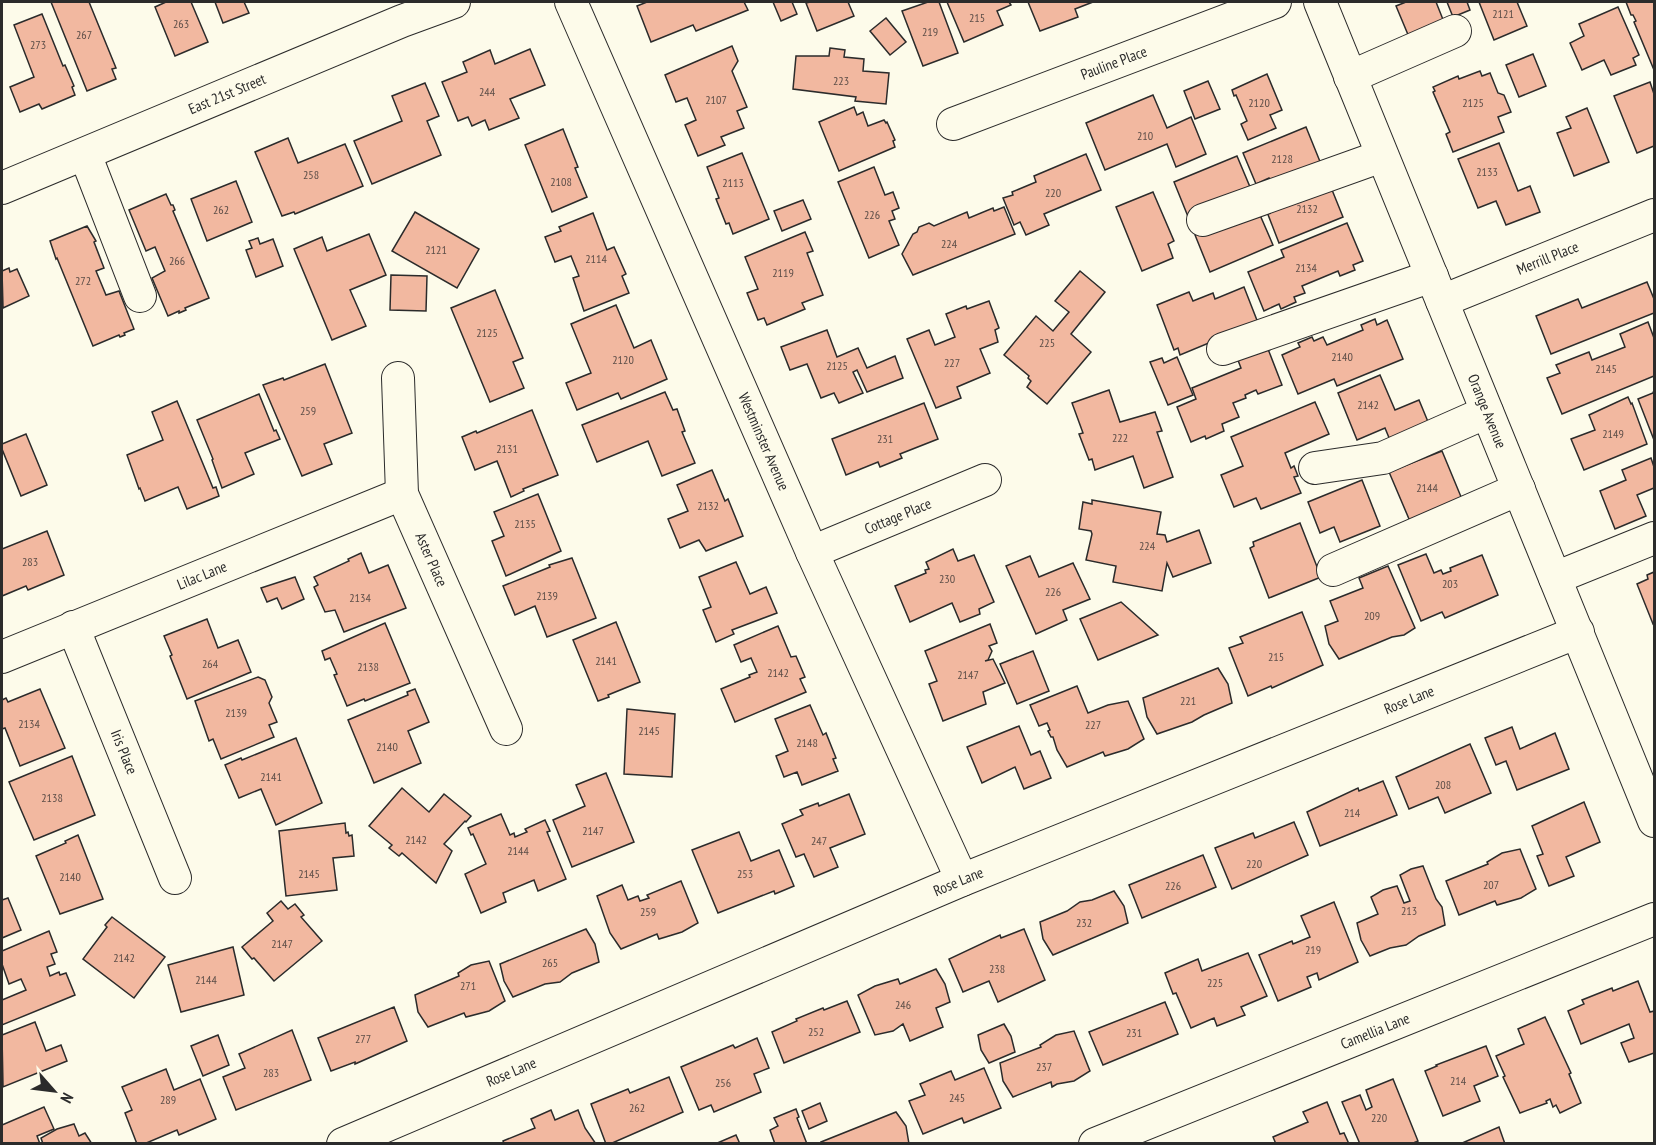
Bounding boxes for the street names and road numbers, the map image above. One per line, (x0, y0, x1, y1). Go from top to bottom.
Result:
street label: Pauline Place (1078, 41, 1149, 84)
street label: East 21st Street (186, 69, 268, 118)
street label: Merrill Place (1514, 237, 1581, 279)
street label: Orange Avenue (1464, 371, 1511, 451)
street label: Westminster Avenue (734, 390, 794, 493)
street label: Cottage Place (861, 493, 934, 538)
street label: Aster Place (411, 530, 452, 590)
street label: Lilac Lane (174, 556, 230, 594)
street label: Rose Lane (1381, 681, 1437, 718)
street label: Iris Place (107, 727, 142, 777)
street label: Rose Lane (930, 862, 986, 900)
street label: Camellia Lane (1338, 1008, 1412, 1053)
street label: Rose Lane (483, 1053, 539, 1091)

